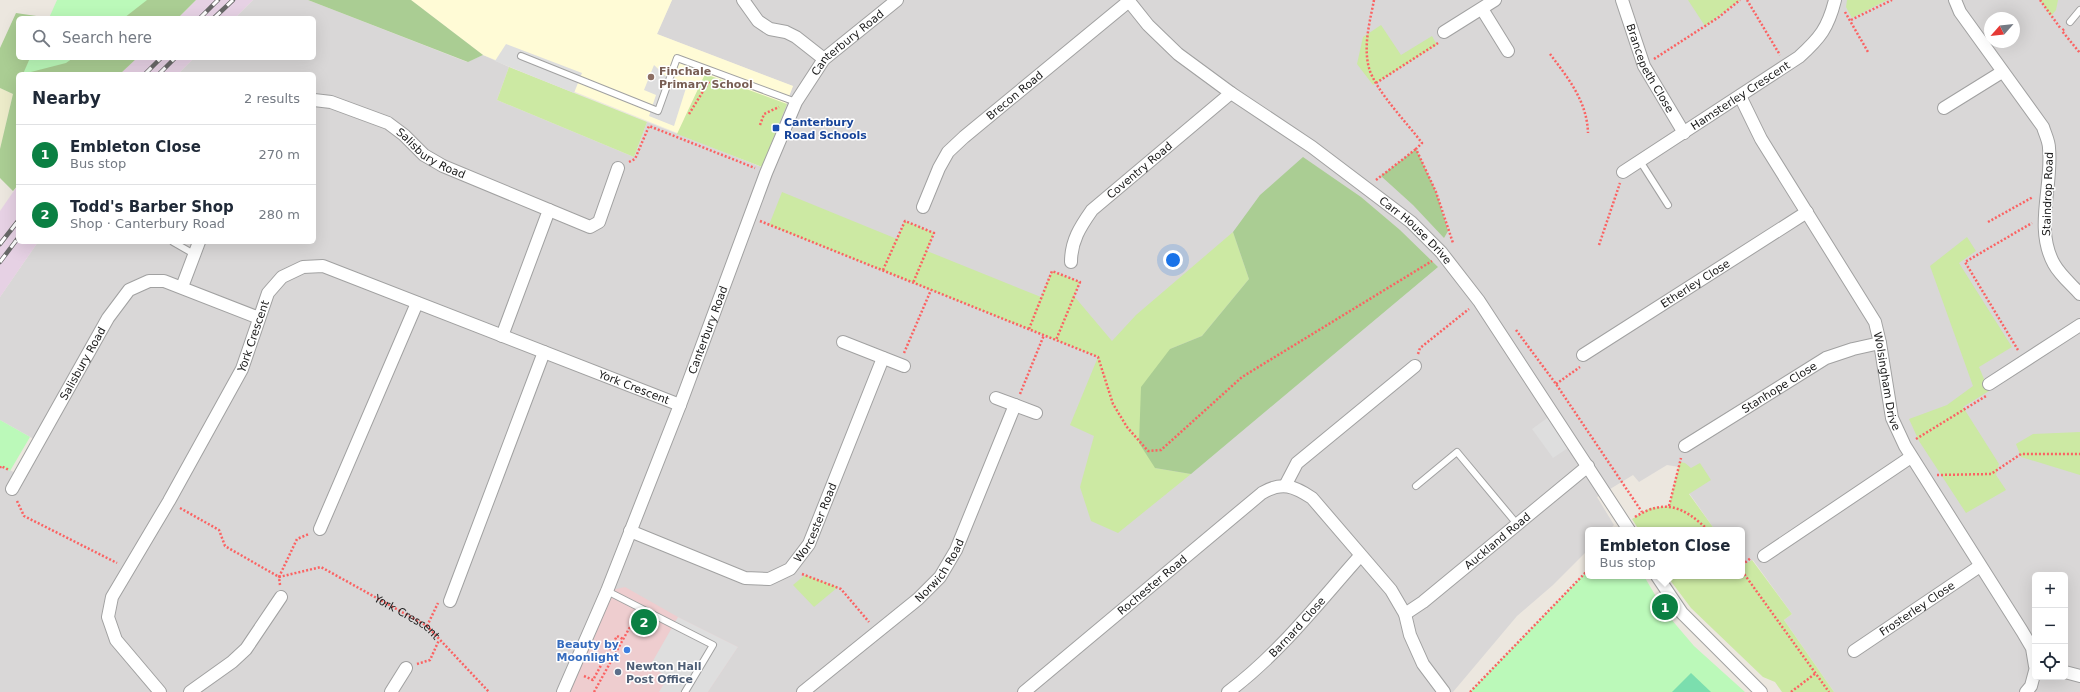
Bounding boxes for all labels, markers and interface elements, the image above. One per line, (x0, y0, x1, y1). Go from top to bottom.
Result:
street label: Canterbury Road (809, 7, 886, 78)
north arrow (1984, 12, 2020, 48)
search box (16, 16, 316, 60)
street label: Brancepeth Close (1624, 22, 1677, 115)
icon: search (30, 27, 52, 49)
text: Search here (62, 29, 152, 47)
street label: Hamsterley Crescent (1688, 58, 1793, 132)
place label: Finchale Primary School (659, 65, 753, 91)
street label: Brecon Road (984, 68, 1046, 122)
marker: Finchale Primary School (646, 72, 656, 82)
text: Nearby (32, 88, 101, 108)
text: 2 results (244, 91, 300, 106)
place label: Canterbury Road Schools (784, 116, 867, 142)
marker: Canterbury Road Schools (771, 123, 781, 133)
street label: Salisbury Road (394, 125, 467, 181)
text: Embleton Close (70, 138, 201, 156)
street label: Coventry Road (1104, 139, 1175, 201)
text: 1 (40, 147, 50, 162)
text: 270 m (258, 147, 300, 162)
street label: Staindrop Road (2040, 152, 2056, 236)
text: Bus stop (70, 156, 126, 171)
street label: Carr House Drive (1377, 194, 1455, 267)
text: Todd's Barber Shop (70, 198, 234, 216)
text: 2 (40, 207, 50, 222)
text: 280 m (258, 207, 300, 222)
text: Shop · Canterbury Road (70, 216, 225, 231)
your location (1163, 250, 1183, 270)
street label: Etherley Close (1658, 256, 1732, 310)
street label: Canterbury Road (686, 284, 730, 376)
street label: York Crescent (234, 298, 272, 376)
street label: Salisbury Road (57, 325, 108, 402)
street label: Wolsingham Drive (1871, 331, 1903, 433)
street label: Stanhope Close (1739, 359, 1819, 416)
street label: York Crescent (596, 367, 672, 407)
street label: Worcester Road (791, 481, 839, 565)
street label: Auckland Road (1462, 510, 1533, 572)
popup (1585, 527, 1745, 579)
street label: Norwich Road (912, 537, 966, 605)
text: Embleton Close (1600, 537, 1730, 555)
street label: Rochester Road (1115, 552, 1189, 618)
text: Bus stop (1600, 555, 1656, 570)
map controls (2032, 572, 2068, 680)
button: + (2032, 572, 2068, 608)
street label: Frosterley Close (1877, 578, 1957, 638)
street label: York Crescent (371, 591, 443, 643)
pin: 1 (1652, 592, 1678, 622)
street label: Barnard Close (1266, 594, 1328, 660)
pin: 2 (631, 607, 657, 637)
button: − (2032, 608, 2068, 644)
place label: Beauty by Moonlight (557, 638, 619, 664)
button: locate (2032, 644, 2068, 680)
marker: Beauty by Moonlight (622, 645, 632, 655)
place label: Newton Hall Post Office (626, 660, 701, 686)
marker: Newton Hall Post Office (613, 667, 623, 677)

